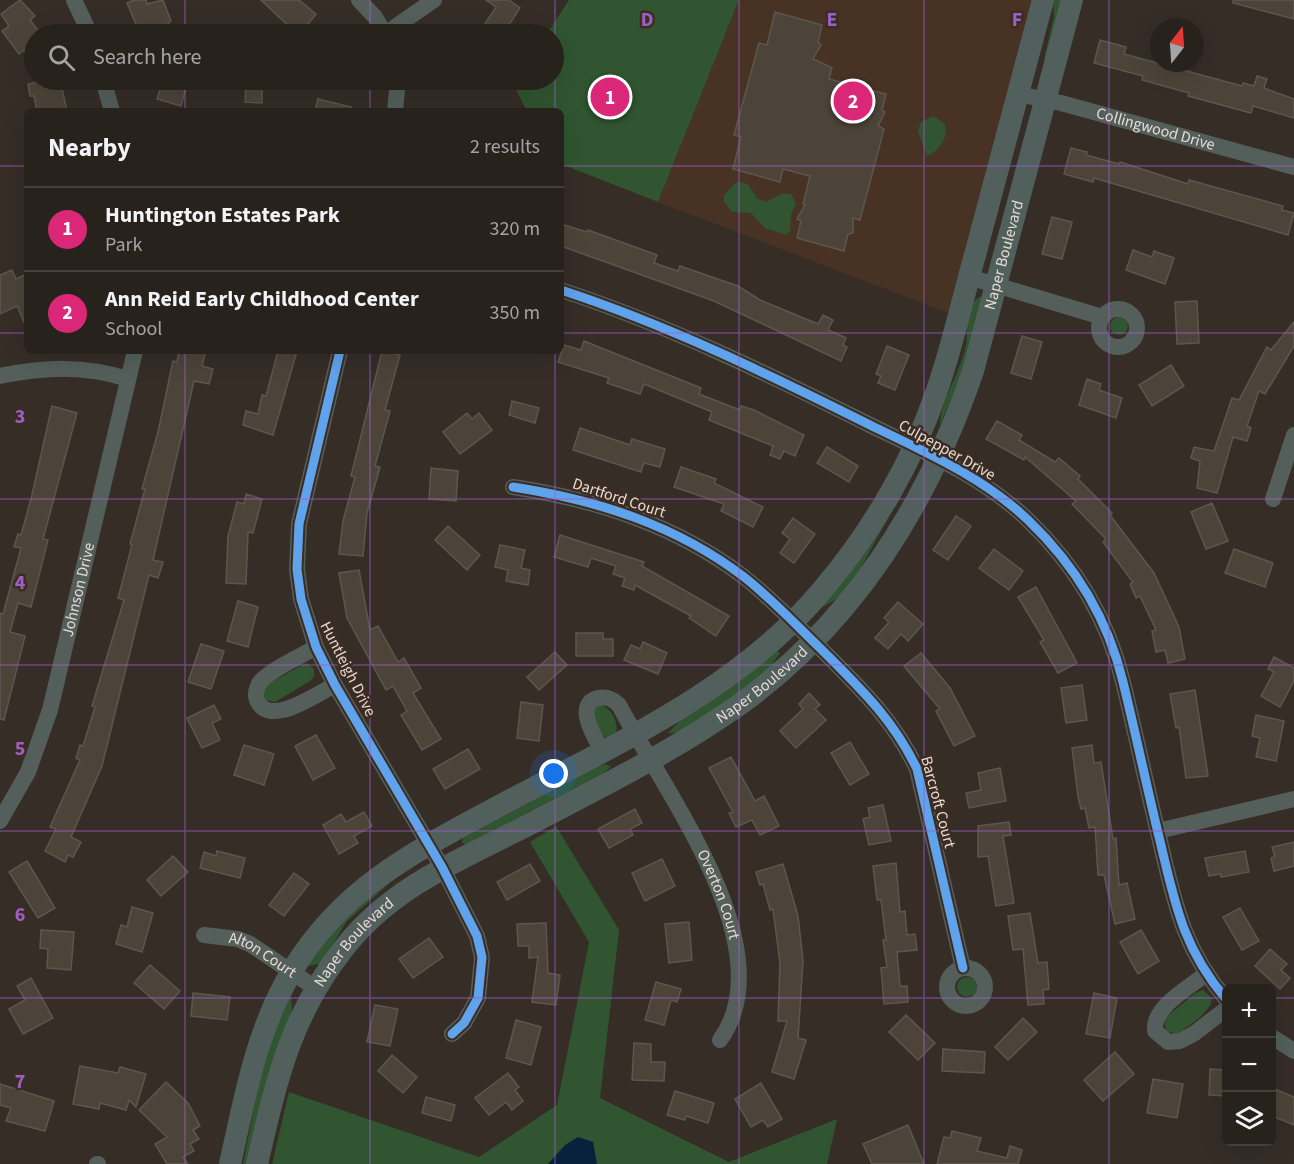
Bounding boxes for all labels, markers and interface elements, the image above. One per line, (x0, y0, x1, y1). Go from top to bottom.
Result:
text: D (641, 6, 653, 34)
text: E (827, 6, 837, 34)
text: F (1012, 6, 1022, 34)
north arrow (1150, 18, 1204, 72)
search box (24, 24, 564, 90)
icon: search (45, 41, 78, 74)
text: Search here (93, 41, 201, 73)
pin: 1 (590, 74, 630, 120)
pin: 2 (834, 78, 872, 124)
street label: Collingwood Drive (1094, 102, 1218, 156)
text: Nearby (48, 129, 131, 166)
text: 2 results (470, 133, 540, 161)
street label: Naper Boulevard (979, 198, 1029, 312)
text: Huntington Estates Park (105, 199, 340, 231)
text: 1 (62, 215, 73, 243)
text: 320 m (490, 215, 540, 243)
text: Park (105, 231, 142, 259)
text: Ann Reid Early Childhood Center (105, 283, 419, 315)
text: 2 (62, 299, 73, 327)
text: 350 m (490, 299, 540, 327)
text: School (105, 315, 162, 343)
text: 3 (15, 403, 25, 431)
street label: Culpepper Drive (895, 414, 999, 486)
street label: Dartford Court (570, 473, 669, 524)
street label: Johnson Drive (57, 540, 100, 639)
text: 4 (15, 569, 26, 597)
street label: Huntleigh Drive (315, 618, 381, 720)
street label: Naper Boulevard (712, 641, 813, 729)
text: 5 (15, 735, 25, 763)
street label: Barcroft Court (915, 754, 961, 851)
your location (539, 759, 568, 788)
street label: Overton Court (692, 846, 745, 942)
street label: Naper Boulevard (309, 892, 399, 991)
text: 6 (15, 901, 25, 929)
street label: Alton Court (227, 927, 301, 983)
map controls (1222, 984, 1276, 1146)
button: + (1222, 984, 1276, 1038)
button: − (1222, 1038, 1276, 1092)
text: 7 (15, 1068, 25, 1096)
button: layers (1222, 1092, 1276, 1146)

